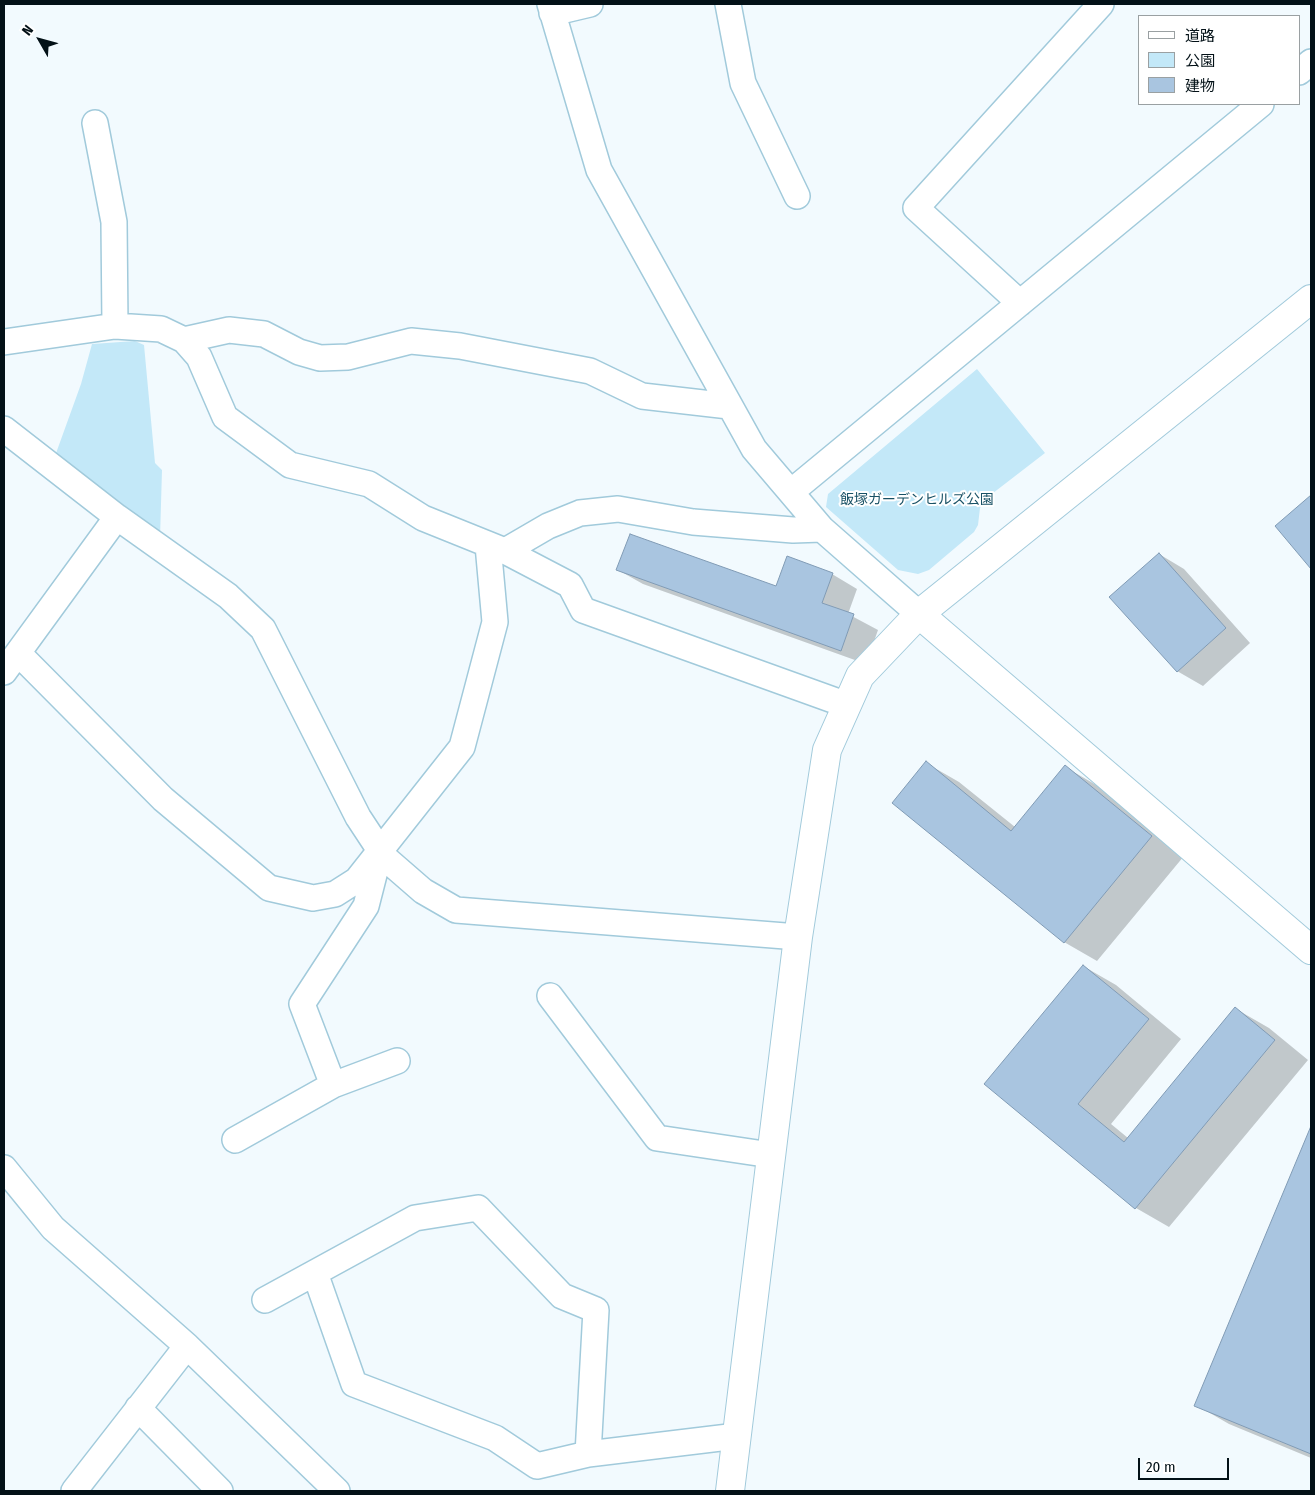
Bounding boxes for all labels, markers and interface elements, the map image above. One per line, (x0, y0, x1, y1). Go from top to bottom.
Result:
north arrow (15, 15, 65, 65)
legend (1138, 15, 1300, 105)
text: N (19, 22, 37, 39)
text: 道路 (1185, 27, 1215, 45)
text: 公園 (1185, 52, 1215, 70)
text: 建物 (1185, 77, 1215, 95)
park label: 飯塚ガーデンヒルズ公園 (840, 492, 994, 508)
scale bar (1140, 1448, 1231, 1480)
text: 20 m (1146, 1458, 1176, 1476)

